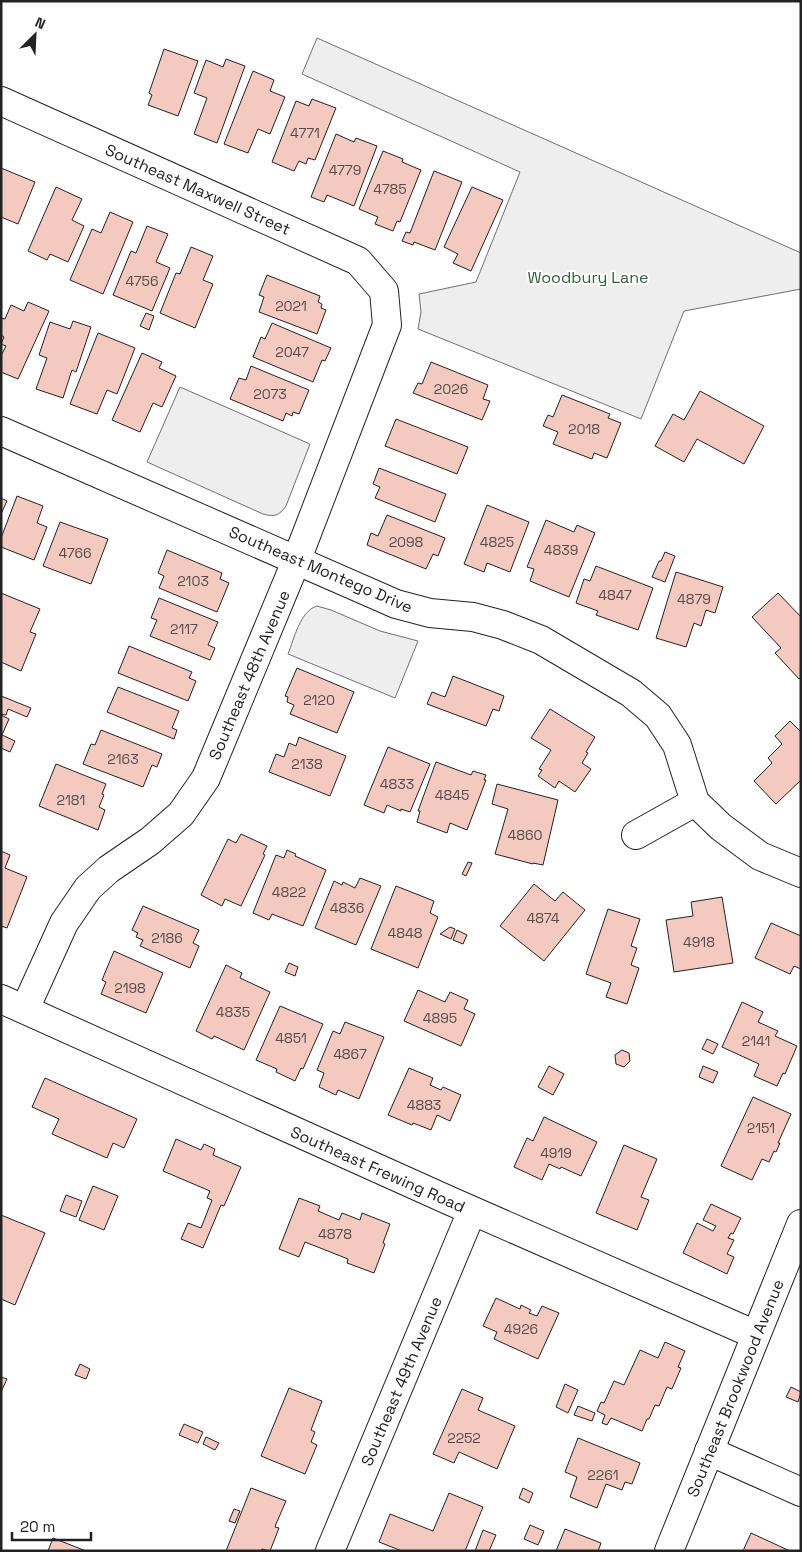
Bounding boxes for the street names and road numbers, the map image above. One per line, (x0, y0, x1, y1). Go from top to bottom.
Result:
street label: Southeast Maxwell Street (102, 139, 294, 240)
street label: Southeast Montego Drive (226, 521, 416, 618)
street label: Southeast 48th Avenue (204, 587, 295, 763)
street label: Southeast Frewing Road (287, 1121, 468, 1217)
street label: Southeast Brookwood Avenue (682, 1276, 789, 1500)
street label: Southeast 49th Avenue (356, 1293, 447, 1469)

